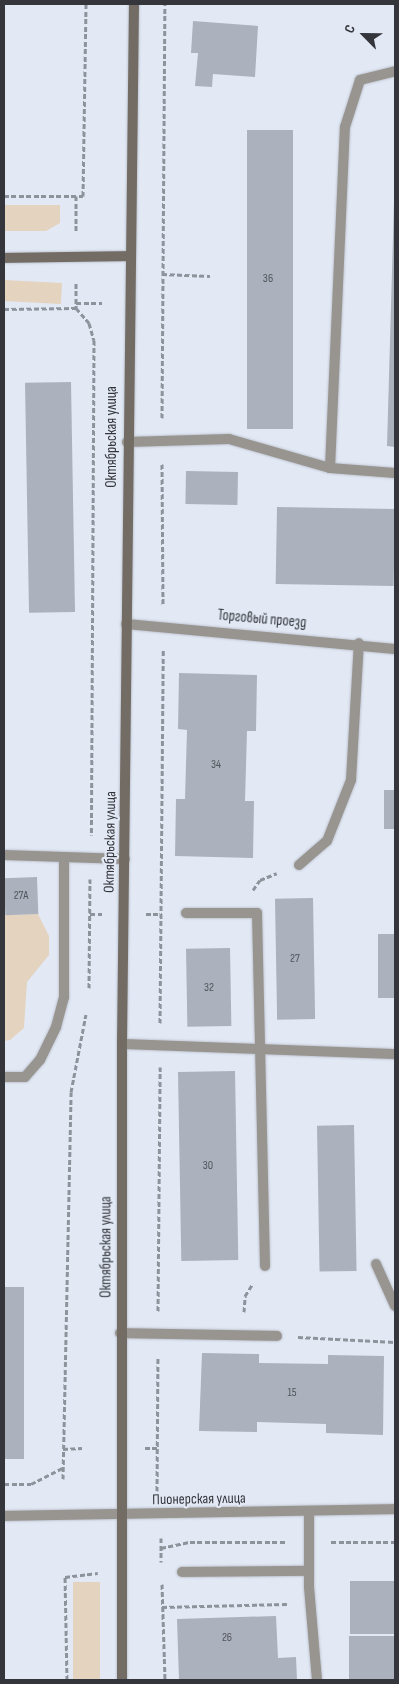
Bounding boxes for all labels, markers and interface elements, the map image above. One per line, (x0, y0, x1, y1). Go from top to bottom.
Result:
north arrow (339, 10, 389, 60)
text: С (341, 22, 359, 36)
house number: 36 (263, 272, 273, 286)
street label: Октябрьская улица (103, 386, 121, 488)
street label: Торговый проезд (217, 606, 307, 632)
house number: 34 (211, 758, 221, 772)
street label: Октябрьская улица (100, 791, 120, 893)
house number: 27А (14, 889, 28, 903)
house number: 27 (290, 952, 300, 966)
house number: 32 (204, 981, 214, 995)
house number: 30 (203, 1159, 213, 1173)
street label: Октябрьская улица (97, 1196, 115, 1298)
house number: 15 (287, 1386, 297, 1400)
street label: Пионерская улица (152, 1489, 246, 1509)
house number: 26 (222, 1631, 232, 1645)

